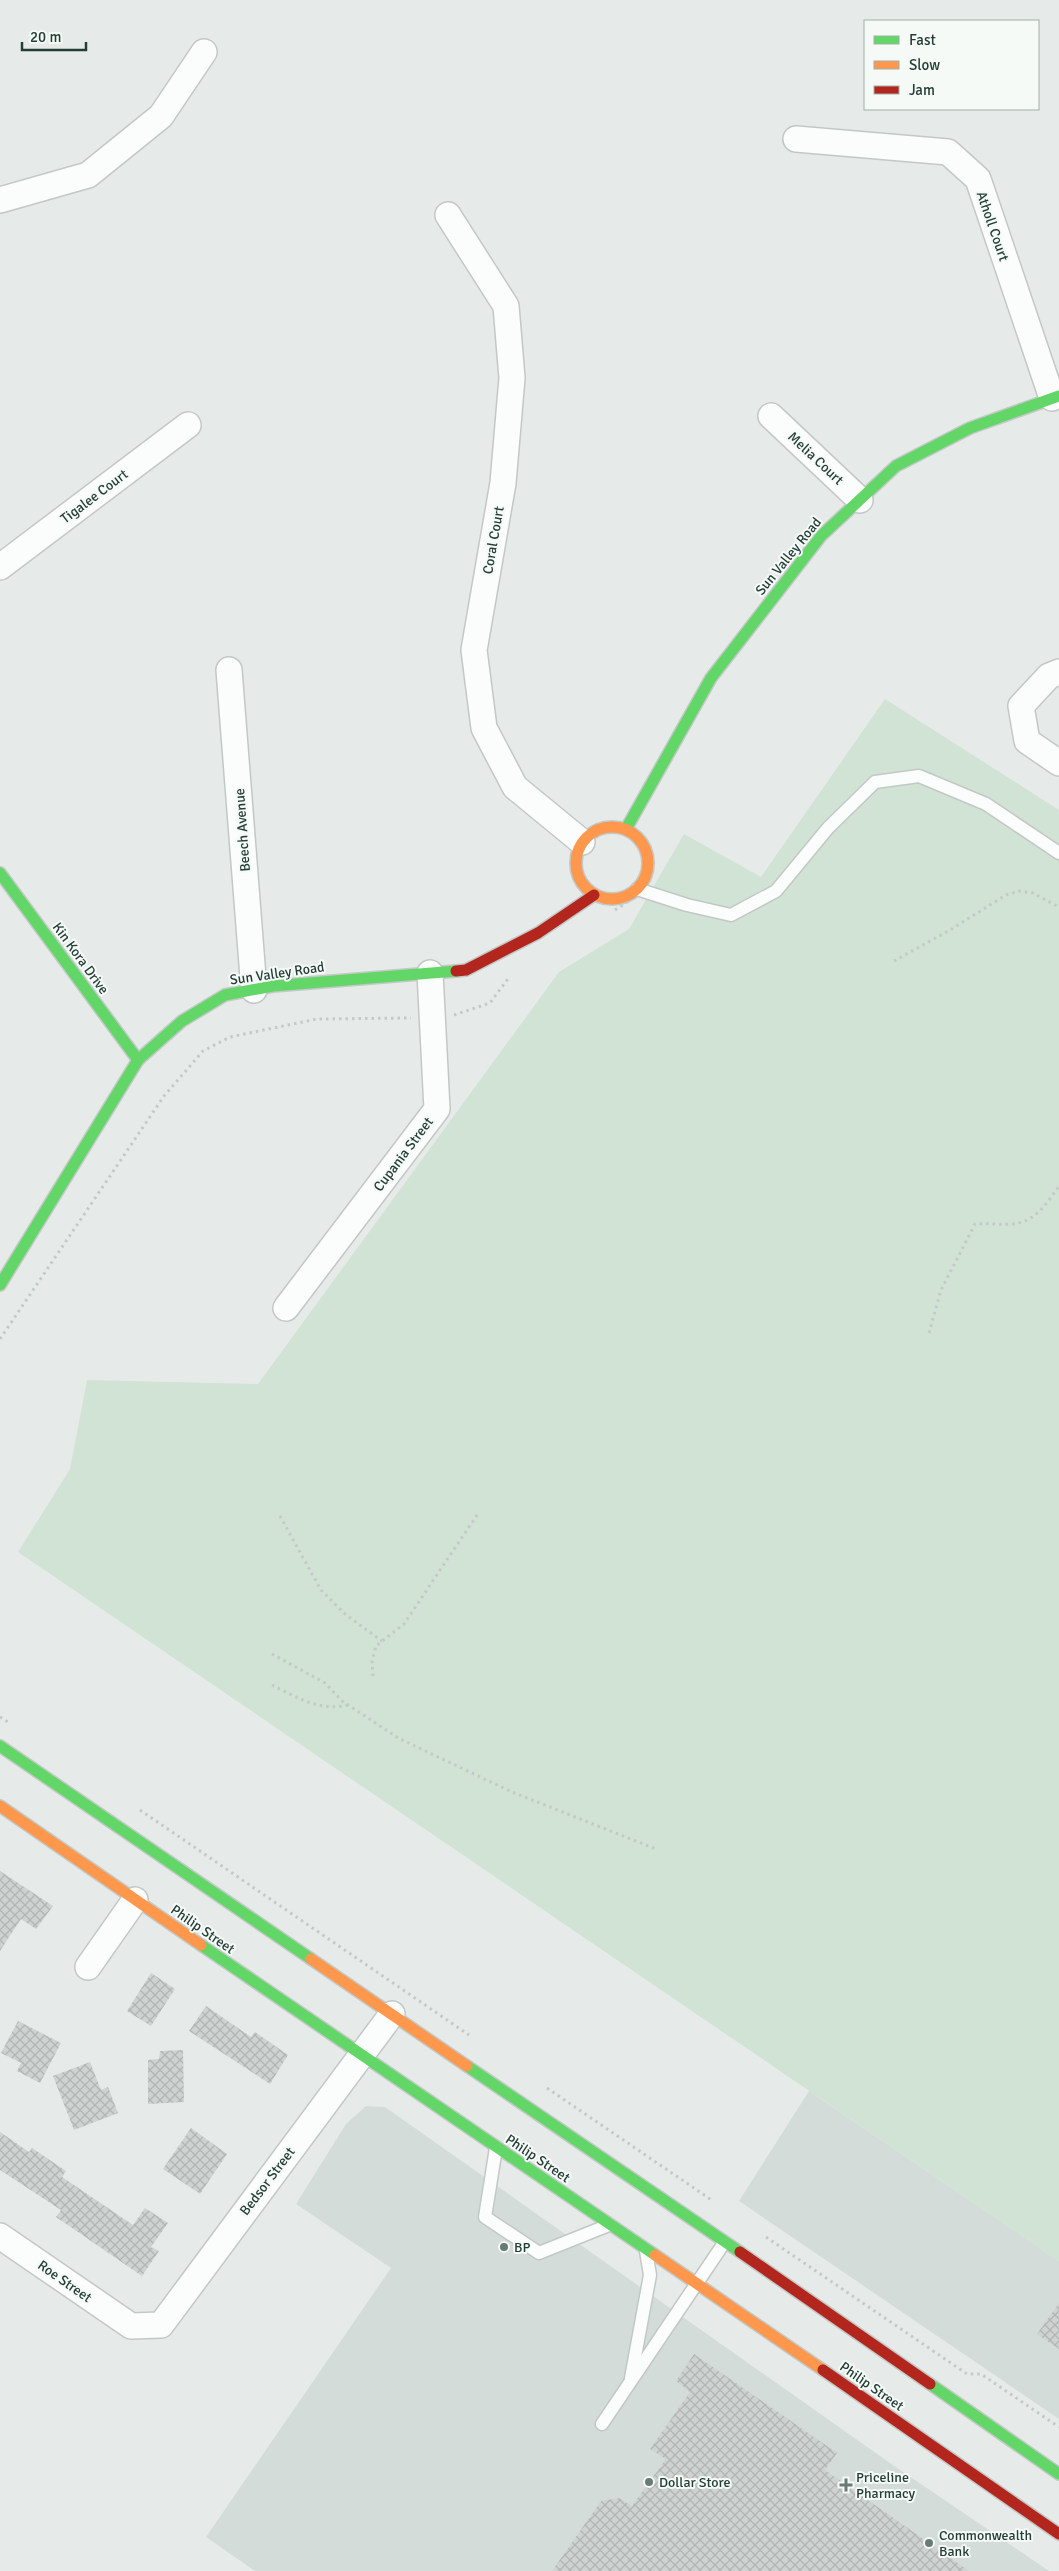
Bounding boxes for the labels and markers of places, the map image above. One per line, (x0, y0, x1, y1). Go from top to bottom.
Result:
place label: BP (514, 2239, 530, 2256)
marker: BP (498, 2241, 510, 2253)
place label: Priceline Pharmacy (856, 2469, 916, 2502)
place label: Dollar Store (659, 2474, 731, 2491)
marker: Dollar Store (643, 2476, 655, 2488)
marker: Priceline Pharmacy (840, 2479, 852, 2491)
place label: Commonwealth Bank (939, 2527, 1032, 2560)
marker: Commonwealth Bank (923, 2537, 935, 2549)

